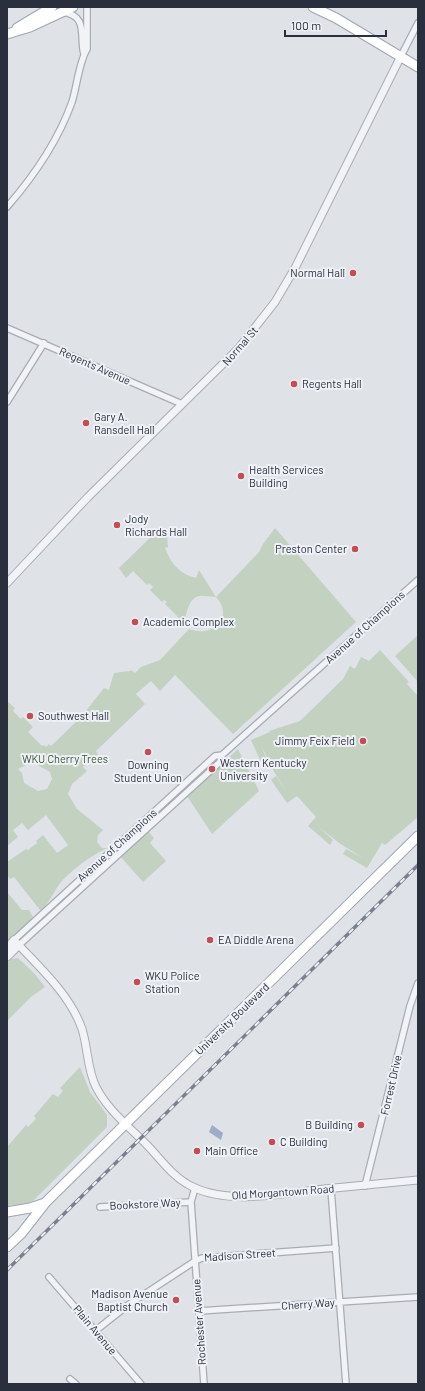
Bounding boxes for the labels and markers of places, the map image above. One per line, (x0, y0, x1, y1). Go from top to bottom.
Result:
place label: Normal Hall (290, 266, 345, 279)
marker: Normal Hall (348, 268, 358, 278)
place label: Regents Hall (302, 377, 362, 390)
marker: Regents Hall (289, 379, 299, 389)
place label: Gary A. Ransdell Hall (94, 410, 155, 436)
marker: Gary A. Ransdell Hall (81, 418, 91, 428)
place label: Health Services Building (249, 463, 324, 489)
marker: Health Services Building (236, 471, 246, 481)
place label: Jody Richards Hall (125, 512, 187, 538)
marker: Jody Richards Hall (112, 520, 122, 530)
place label: Preston Center (275, 542, 347, 555)
marker: Preston Center (350, 544, 360, 554)
place label: Academic Complex (143, 615, 234, 628)
marker: Academic Complex (130, 617, 140, 627)
place label: Southwest Hall (38, 709, 109, 722)
marker: Southwest Hall (25, 711, 35, 721)
place label: Jimmy Feix Field (275, 734, 355, 747)
marker: Jimmy Feix Field (358, 736, 368, 746)
marker: Downing Student Union (143, 747, 153, 757)
place label: Western Kentucky University (220, 756, 307, 782)
place label: Downing Student Union (114, 758, 182, 784)
marker: Western Kentucky University (207, 764, 217, 774)
place label: EA Diddle Arena (218, 933, 294, 946)
marker: EA Diddle Arena (205, 935, 215, 945)
place label: WKU Police Station (145, 969, 200, 995)
marker: WKU Police Station (132, 977, 142, 987)
place label: B Building (305, 1118, 353, 1131)
marker: B Building (356, 1120, 366, 1130)
place label: C Building (280, 1135, 328, 1148)
marker: C Building (267, 1137, 277, 1147)
place label: Main Office (205, 1144, 258, 1157)
marker: Main Office (192, 1146, 202, 1156)
place label: Madison Avenue Baptist Church (91, 1287, 168, 1313)
marker: Madison Avenue Baptist Church (171, 1295, 181, 1305)

